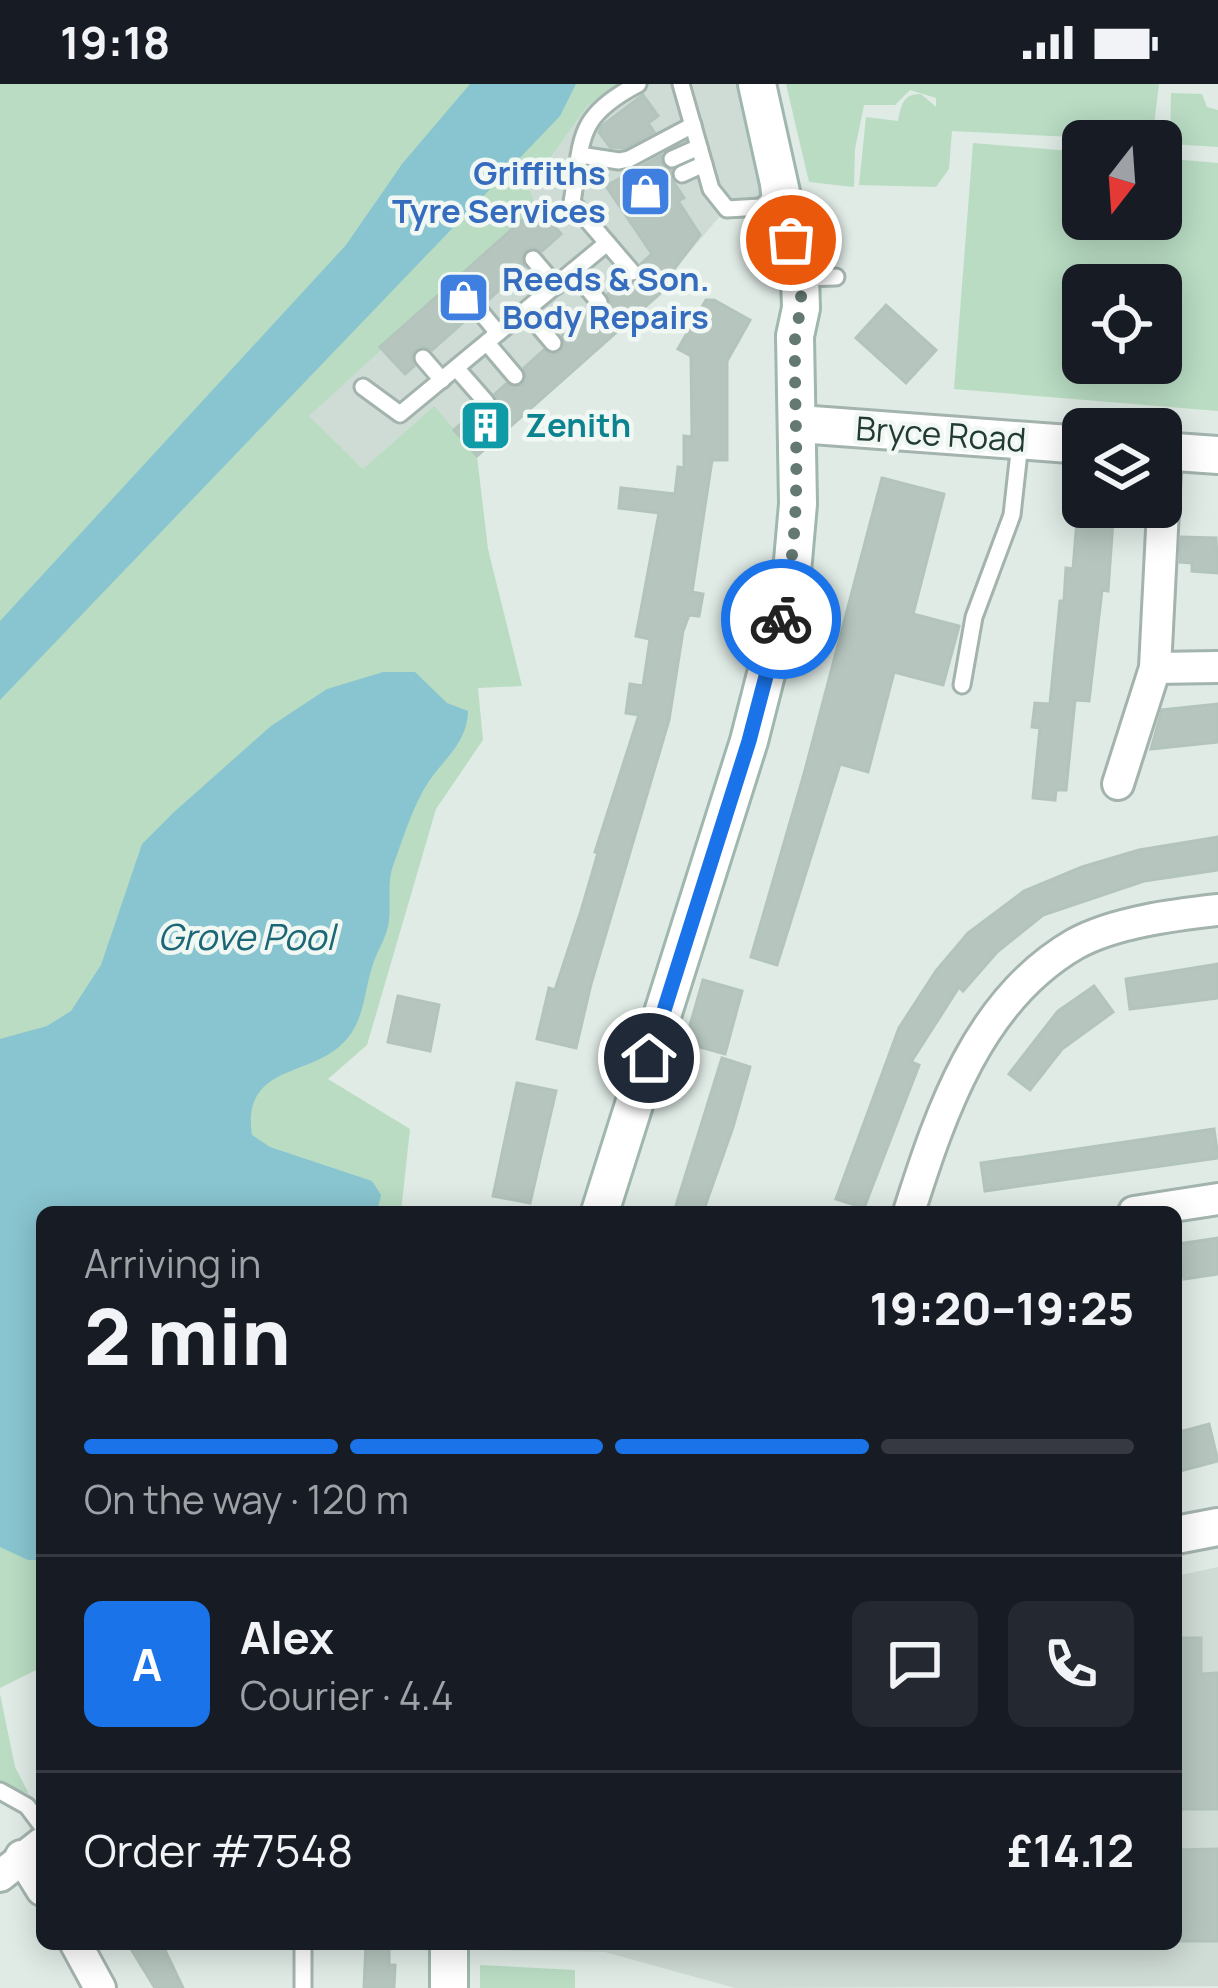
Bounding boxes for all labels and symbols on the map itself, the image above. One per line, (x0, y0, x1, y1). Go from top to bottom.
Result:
north arrow (1062, 120, 1182, 240)
place label: Griffiths Tyre Services (392, 150, 606, 233)
shop icon: Griffiths Tyre Services (617, 164, 673, 220)
pin (740, 189, 842, 291)
place label: Reeds & Son. Body Repairs (502, 256, 710, 339)
shop icon: Reeds & Son. Body Repairs (435, 270, 491, 326)
building icon: Zenith (458, 397, 514, 453)
place label: Zenith (525, 402, 631, 447)
street label: Bryce Road (854, 405, 1028, 462)
courier (721, 559, 841, 679)
water label: Grove Pool (158, 912, 339, 961)
pin (598, 1007, 700, 1109)

